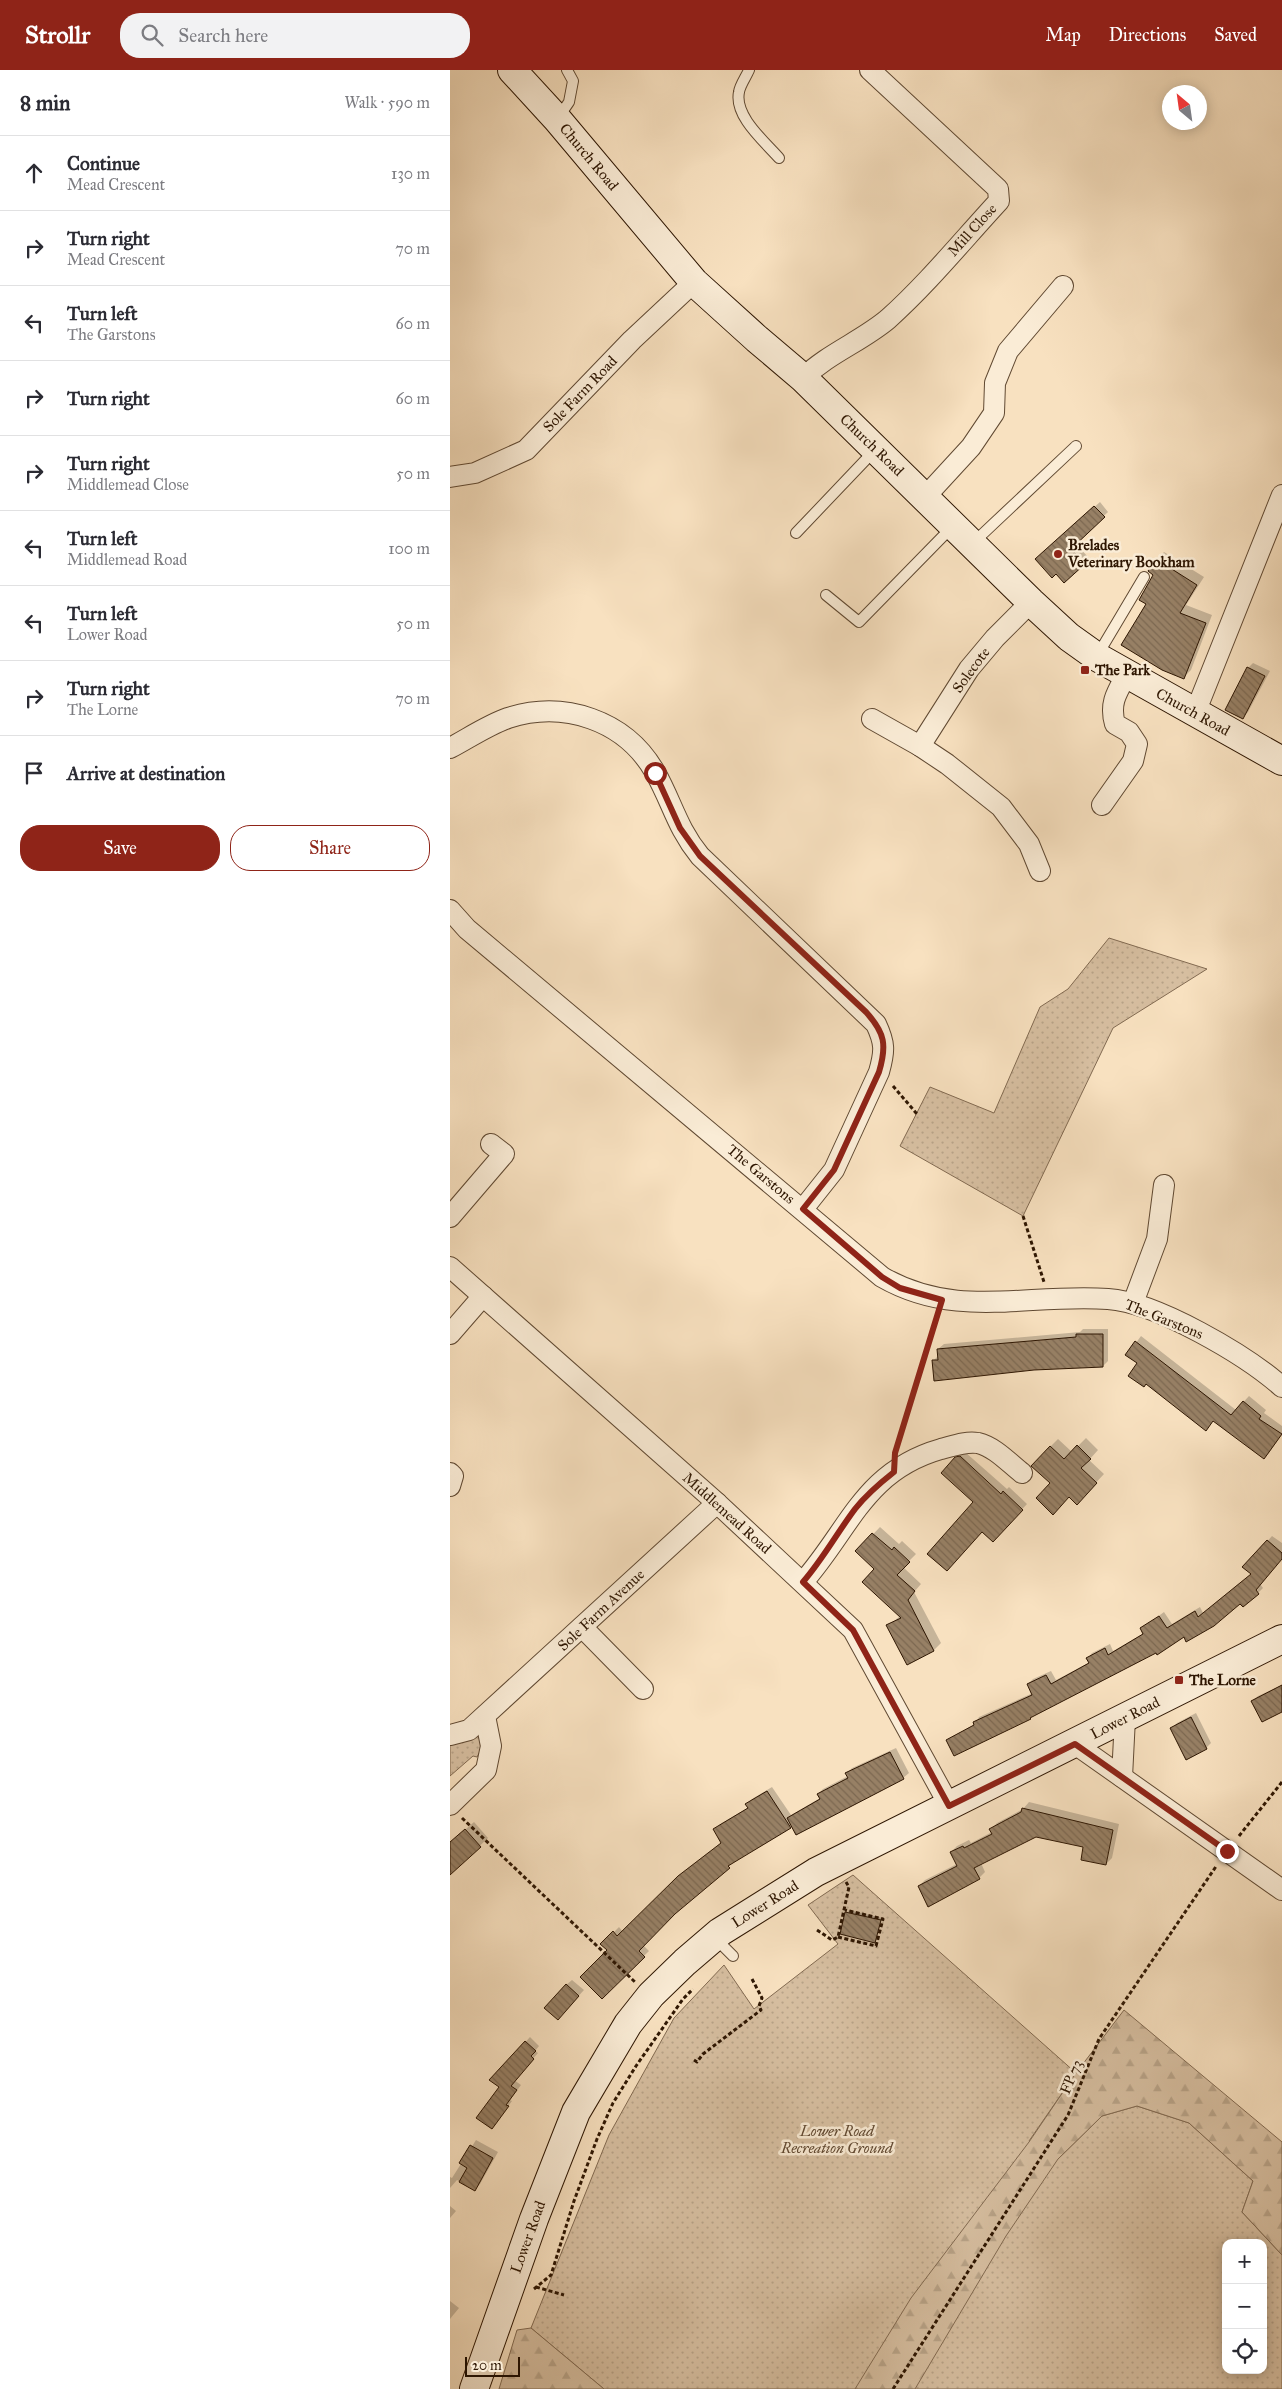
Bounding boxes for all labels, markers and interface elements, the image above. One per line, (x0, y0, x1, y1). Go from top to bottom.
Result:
search box (120, 13, 470, 58)
text: Strollr (25, 20, 90, 50)
icon: search (138, 21, 166, 49)
text: Search here (178, 24, 268, 47)
text: Map (1045, 24, 1081, 46)
text: Directions (1109, 24, 1186, 46)
text: Saved (1214, 24, 1257, 46)
north arrow (1162, 85, 1207, 130)
text: 8 min (20, 90, 70, 116)
text: Walk · 590 m (344, 93, 430, 112)
street label: Church Road (556, 120, 623, 195)
text: Continue (67, 152, 140, 175)
icon: ahead (20, 159, 48, 187)
text: 130 m (391, 164, 430, 183)
text: Mead Crescent (67, 175, 165, 194)
street label: Mill Close (944, 200, 1000, 260)
text: Turn right (67, 227, 150, 250)
icon: right (20, 234, 48, 262)
text: 70 m (395, 239, 430, 258)
text: Mead Crescent (67, 250, 165, 269)
text: Turn left (67, 302, 137, 325)
icon: left (20, 309, 48, 337)
text: 60 m (396, 314, 430, 333)
text: The Garstons (67, 325, 156, 344)
street label: Sole Farm Road (539, 352, 621, 436)
icon: right (20, 384, 48, 412)
text: Turn right (67, 387, 150, 410)
text: 60 m (396, 389, 430, 408)
street label: Church Road (836, 410, 908, 480)
text: Turn right (67, 452, 150, 475)
icon: right (20, 459, 48, 487)
text: 50 m (396, 464, 430, 483)
text: Middlemead Close (67, 475, 189, 494)
text: Turn left (67, 527, 137, 550)
icon: left (20, 534, 48, 562)
place label: Brelades Veterinary Bookham (1067, 536, 1195, 572)
text: 100 m (388, 539, 430, 558)
marker: Brelades Veterinary Bookham (1052, 548, 1064, 560)
text: Middlemead Road (67, 550, 187, 569)
text: Turn left (67, 602, 137, 625)
icon: left (20, 609, 48, 637)
text: 50 m (396, 614, 430, 633)
text: Lower Road (67, 625, 147, 644)
street label: Solecote (948, 644, 994, 696)
place label: The Park (1094, 661, 1151, 679)
marker: The Park (1079, 664, 1091, 676)
text: Turn right (67, 677, 150, 700)
icon: right (20, 684, 48, 712)
street label: Church Road (1153, 684, 1234, 740)
text: 70 m (395, 689, 430, 708)
text: The Lorne (67, 700, 138, 719)
icon: arrive (20, 759, 48, 787)
text: Arrive at destination (67, 762, 225, 785)
route start (644, 762, 667, 785)
button: Save (20, 825, 220, 871)
button: Share (230, 825, 430, 871)
street label: The Garstons (723, 1140, 799, 1208)
street label: The Garstons (1122, 1295, 1206, 1343)
street label: Middlemead Road (679, 1469, 775, 1558)
street label: Sole Farm Avenue (554, 1565, 648, 1655)
place label: The Lorne (1188, 1671, 1256, 1689)
marker: The Lorne (1173, 1674, 1185, 1686)
street label: Lower Road (1087, 1693, 1163, 1743)
route end (1216, 1840, 1239, 1863)
street label: Lower Road (728, 1876, 802, 1932)
street label: FP 73 (1056, 2057, 1086, 2097)
park label: Lower Road Recreation Ground (780, 2122, 894, 2157)
street label: Lower Road (507, 2198, 550, 2276)
map controls (1222, 2239, 1267, 2374)
button: + (1222, 2239, 1267, 2284)
button: − (1222, 2284, 1267, 2329)
button: locate (1222, 2329, 1267, 2374)
scale bar (465, 2354, 520, 2377)
text: 20 m (472, 2357, 502, 2374)

